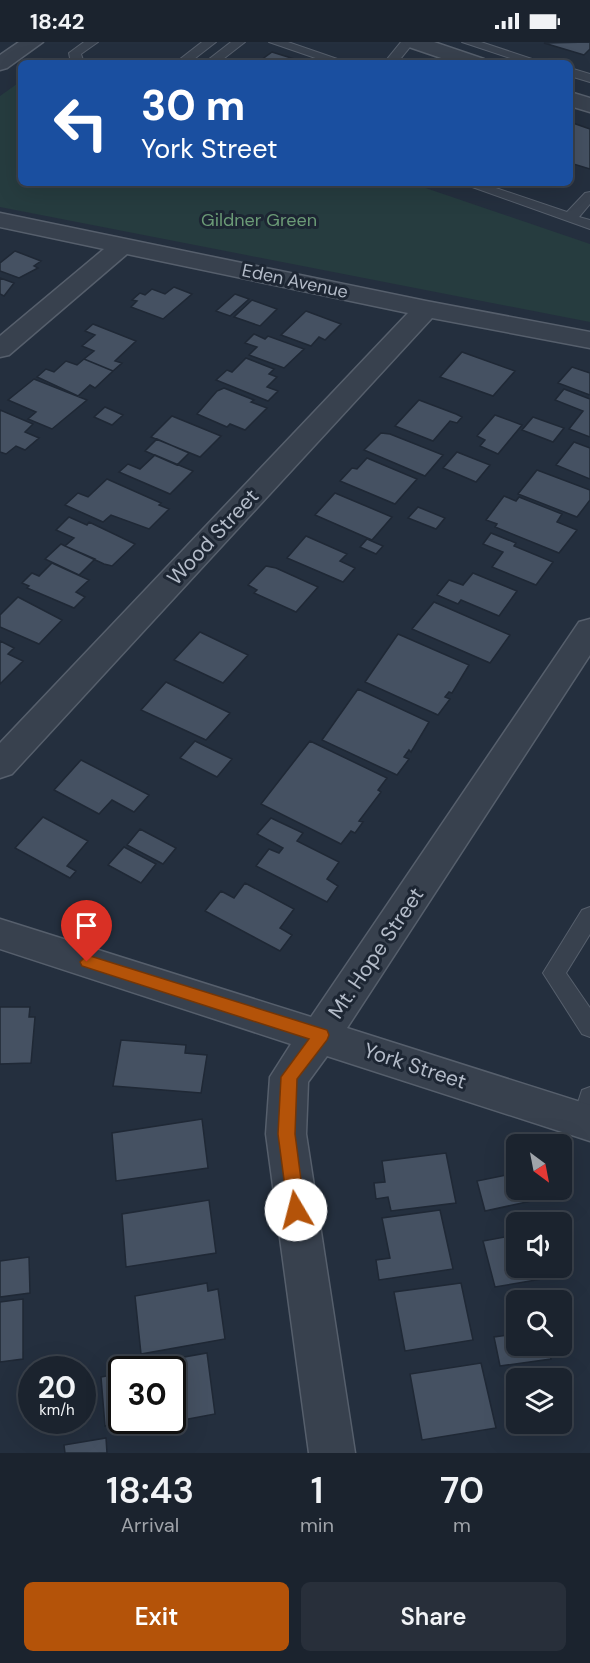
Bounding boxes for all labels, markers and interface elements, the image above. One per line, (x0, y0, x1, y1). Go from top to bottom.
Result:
text: 18:42 (30, 7, 85, 36)
text: 30 m (141, 78, 245, 133)
icon: left (42, 84, 120, 162)
text: York Street (141, 131, 278, 166)
park label: Gildner Green (201, 208, 317, 232)
street label: Eden Avenue (240, 258, 350, 304)
street label: Wood Street (161, 483, 265, 591)
street label: Mt. Hope Street (322, 882, 430, 1024)
pin (61, 900, 112, 962)
icon: arrive (70, 909, 103, 942)
street label: York Street (360, 1036, 470, 1096)
north arrow (506, 1134, 572, 1200)
map controls (506, 1134, 572, 1434)
position arrow (264, 1178, 328, 1242)
button: sound (506, 1212, 572, 1278)
button: search (506, 1290, 572, 1356)
speed limit sign: 30 (108, 1356, 186, 1434)
text: 20 (38, 1368, 76, 1407)
button: layers (506, 1368, 572, 1434)
text: km/h (39, 1400, 75, 1420)
text: 18:43 (106, 1467, 194, 1514)
text: 1 (311, 1467, 323, 1514)
text: 70 (440, 1467, 484, 1514)
text: Arrival (121, 1512, 179, 1538)
text: min (300, 1512, 334, 1538)
text: m (453, 1512, 471, 1538)
button: Exit (24, 1582, 289, 1651)
button: Share (301, 1582, 566, 1651)

